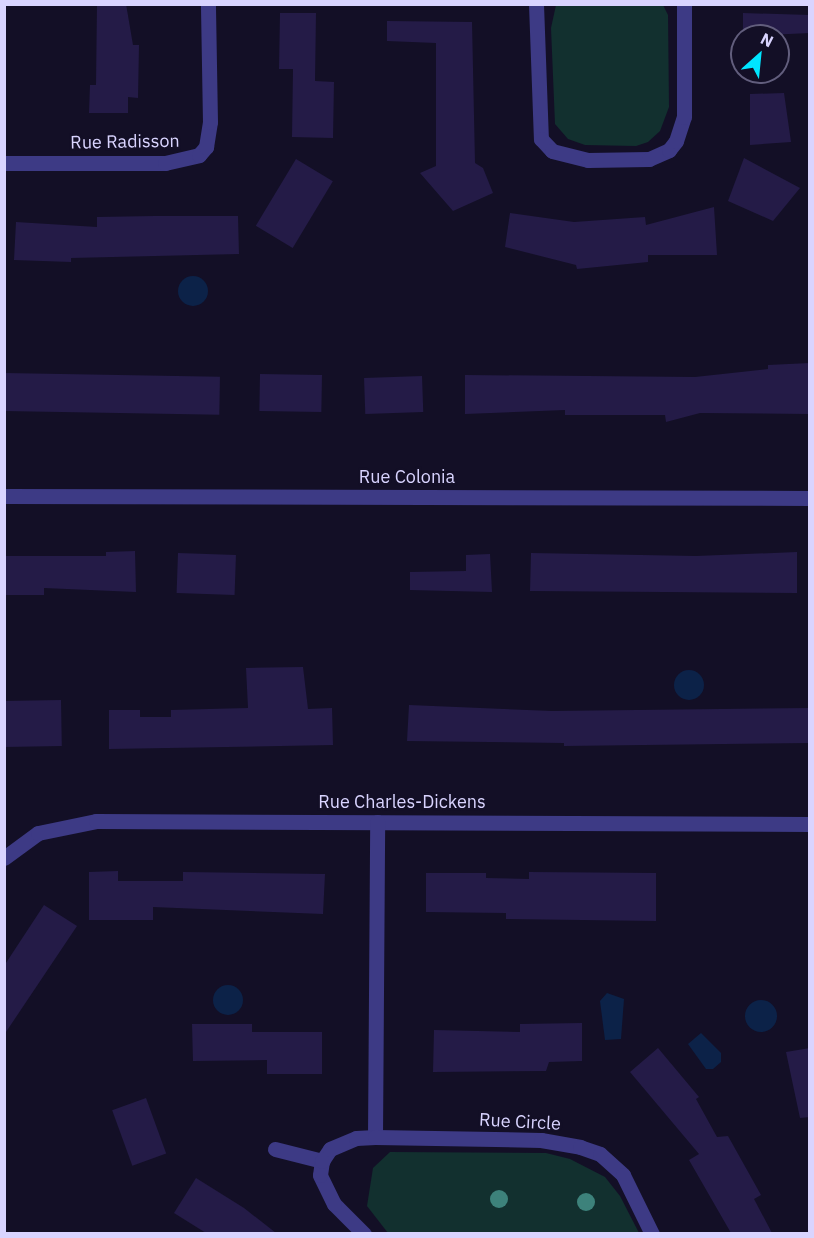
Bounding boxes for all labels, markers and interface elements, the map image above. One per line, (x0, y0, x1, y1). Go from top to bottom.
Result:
north arrow (730, 24, 790, 84)
text: N (758, 28, 777, 51)
street label: Rue Radisson (70, 130, 180, 154)
street label: Rue Colonia (359, 466, 455, 488)
street label: Rue Charles-Dickens (318, 791, 486, 813)
street label: Rue Circle (479, 1109, 561, 1135)

